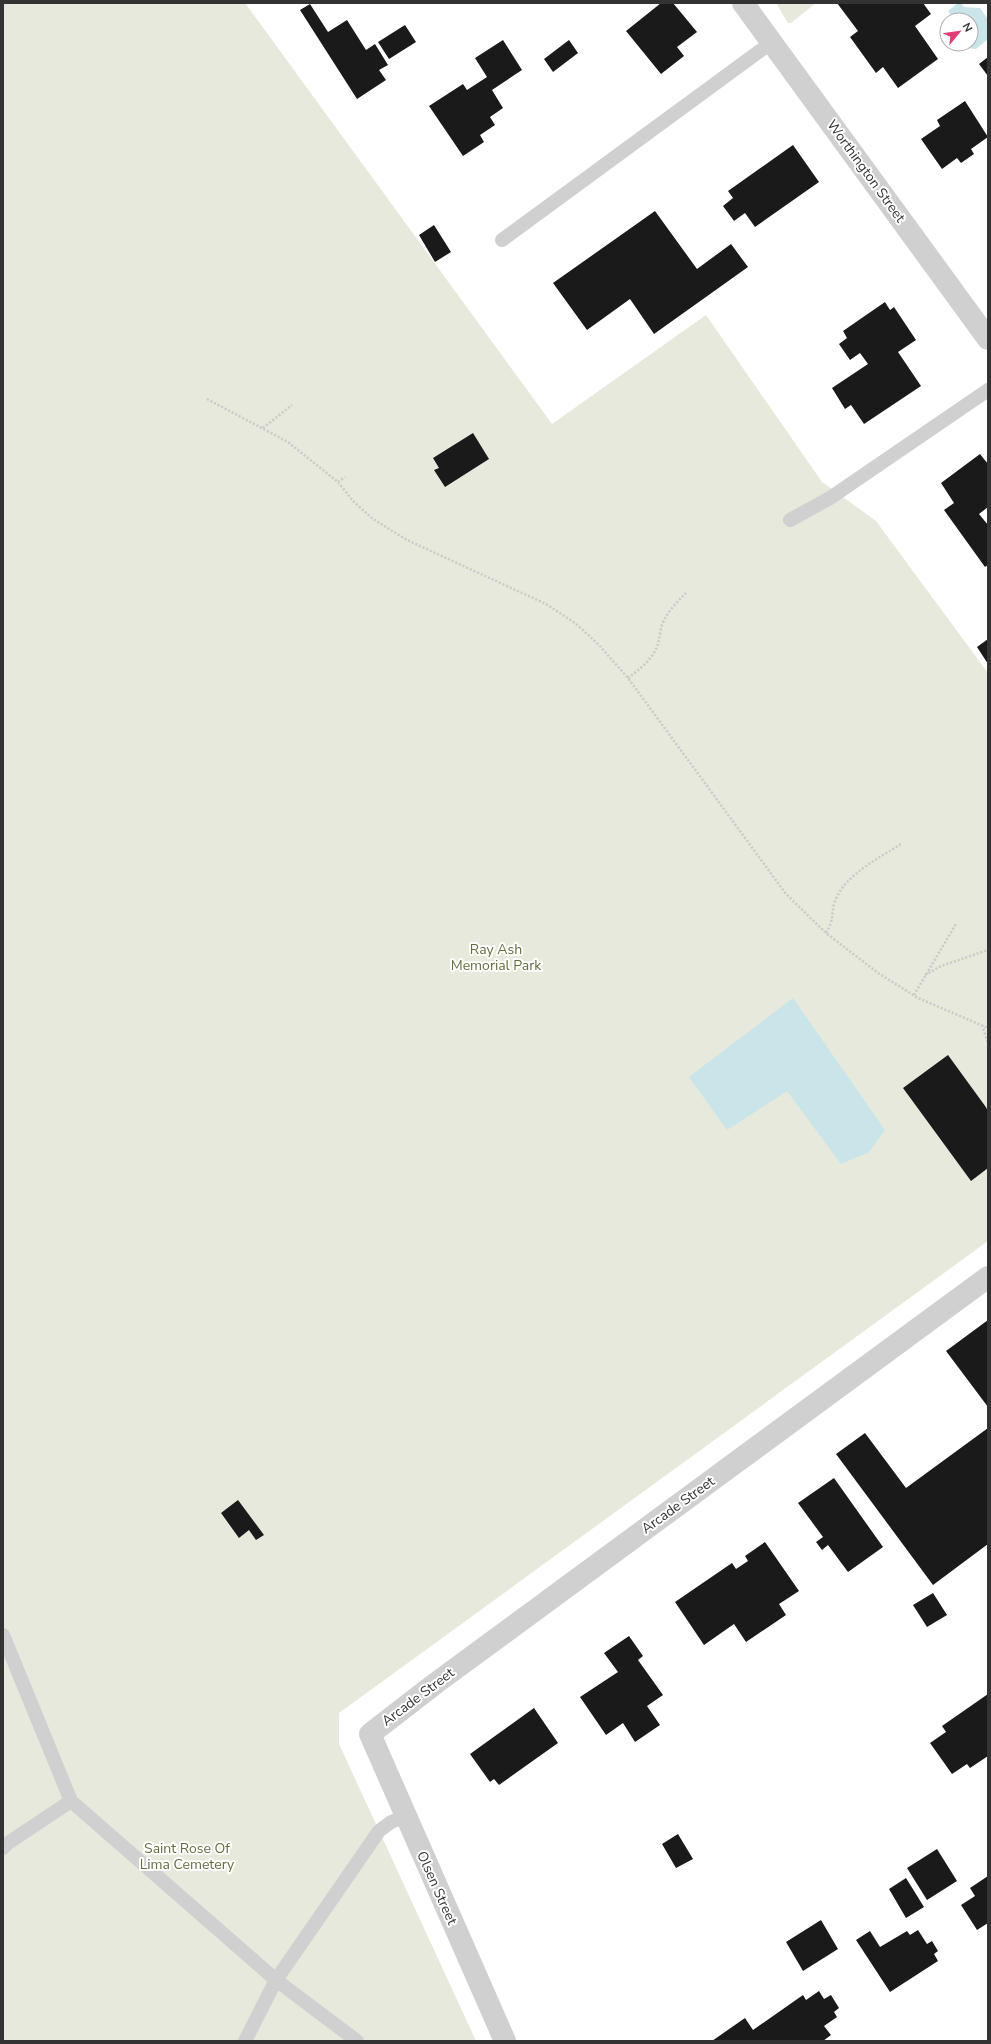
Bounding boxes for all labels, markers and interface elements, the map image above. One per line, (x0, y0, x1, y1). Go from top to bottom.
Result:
north arrow (939, 12, 979, 52)
text: N (959, 20, 976, 35)
street label: Worthington Street (822, 116, 910, 226)
park label: Ray Ash Memorial Park (451, 940, 542, 975)
street label: Arcade Street (637, 1472, 719, 1538)
street label: Arcade Street (378, 1663, 458, 1731)
park label: Saint Rose Of Lima Cemetery (140, 1839, 235, 1874)
street label: Olsen Street (412, 1848, 462, 1928)

